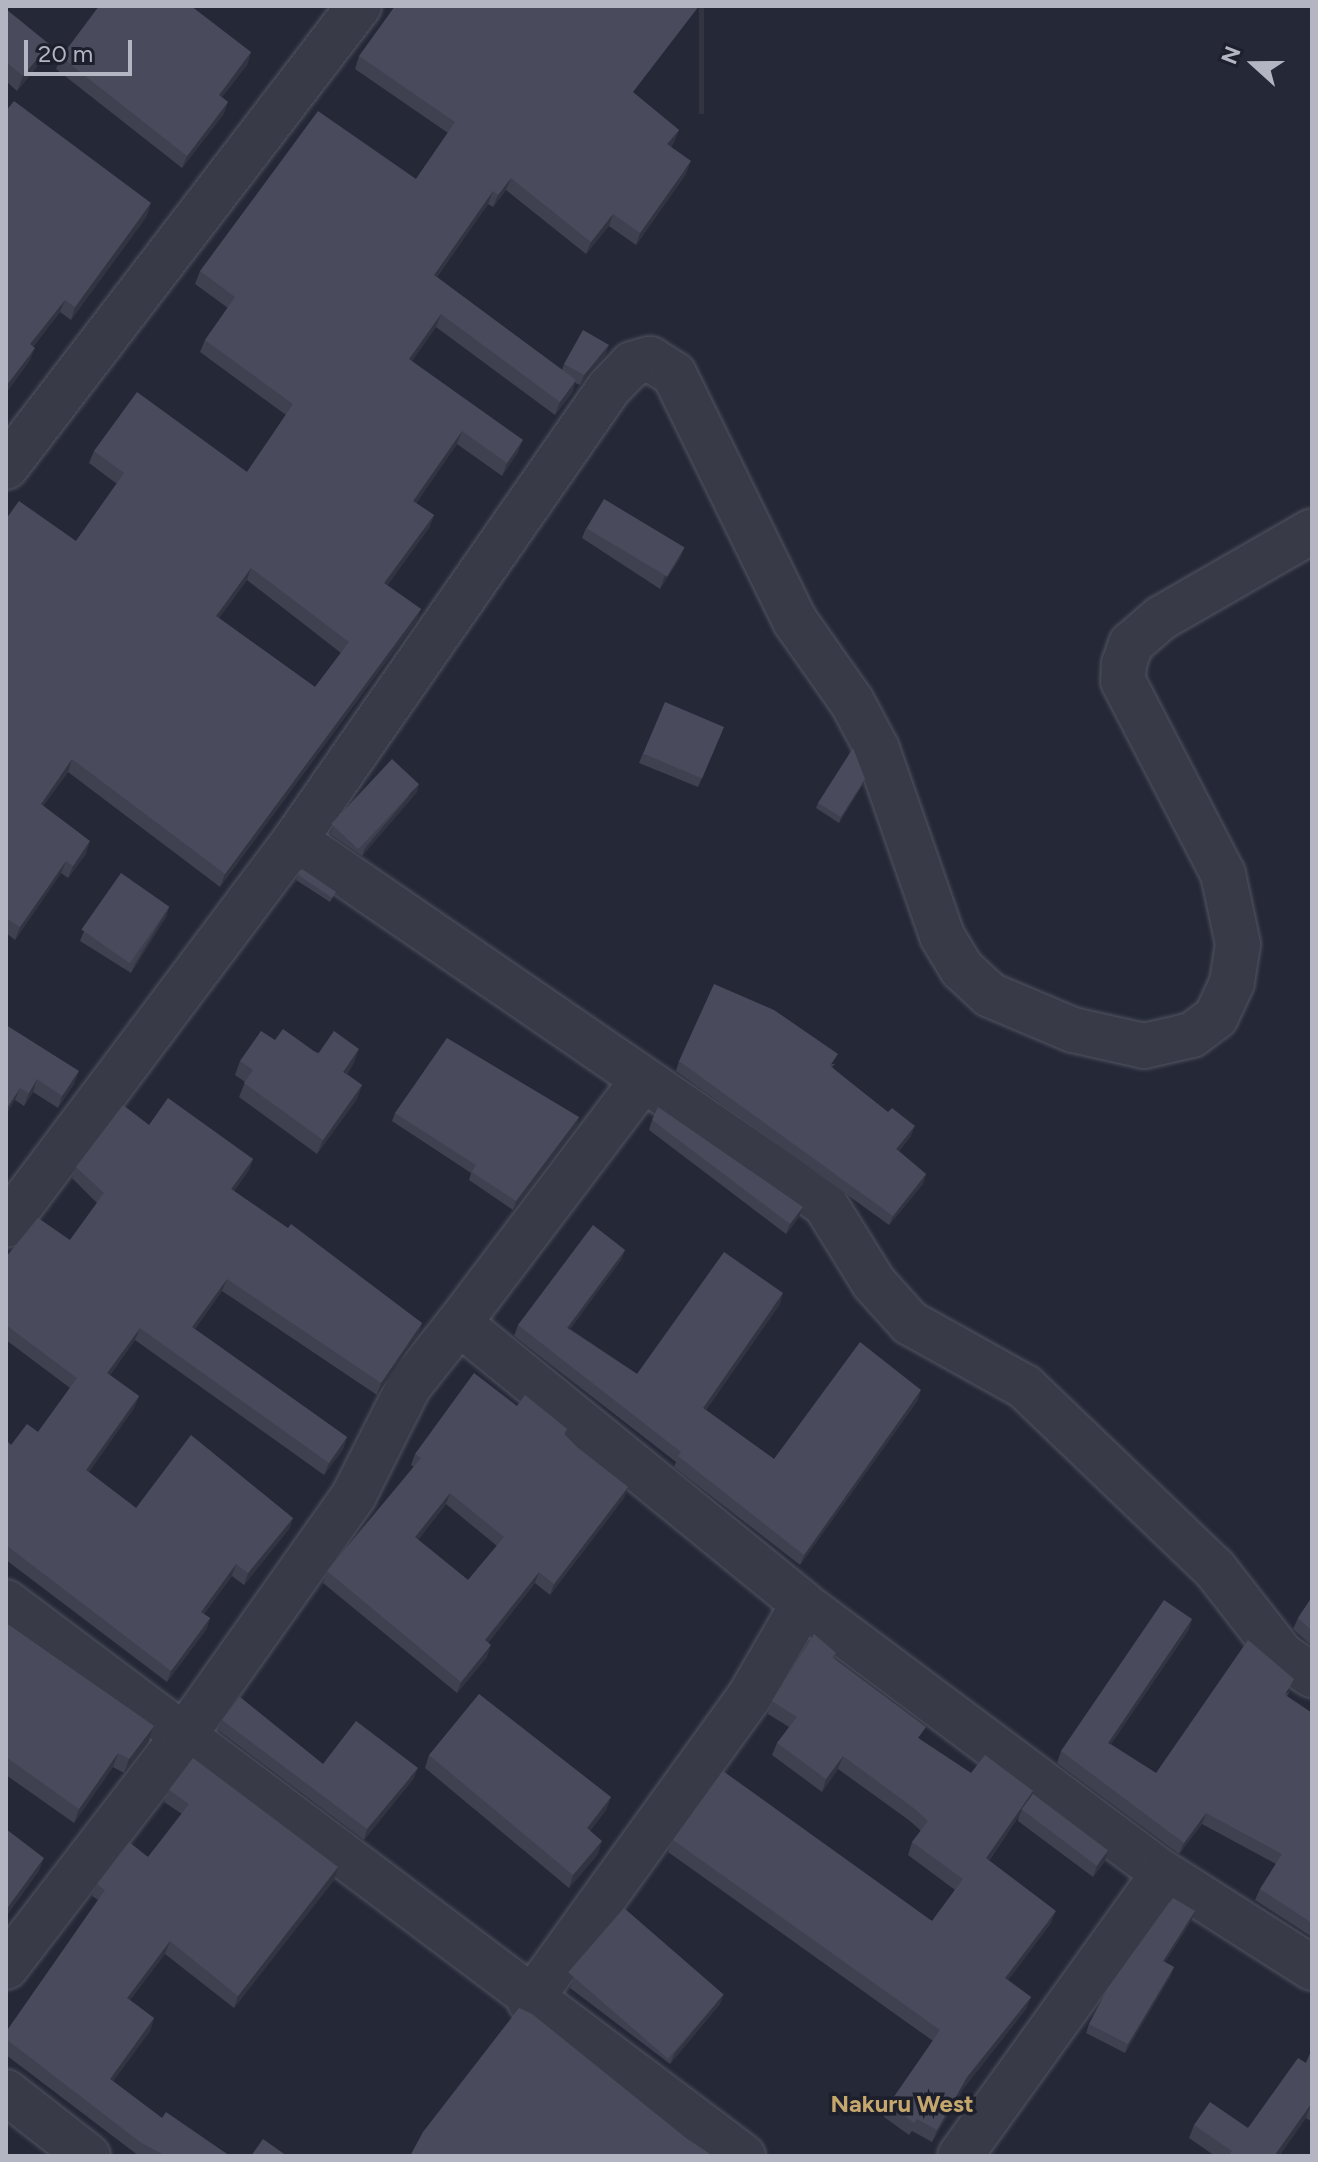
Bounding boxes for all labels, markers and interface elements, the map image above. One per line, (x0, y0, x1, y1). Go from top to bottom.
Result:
scale bar (28, 24, 136, 74)
north arrow (1214, 24, 1294, 104)
text: 20 m (38, 39, 93, 68)
text: N (1215, 42, 1247, 68)
district label: Nakuru West (830, 2090, 974, 2118)

